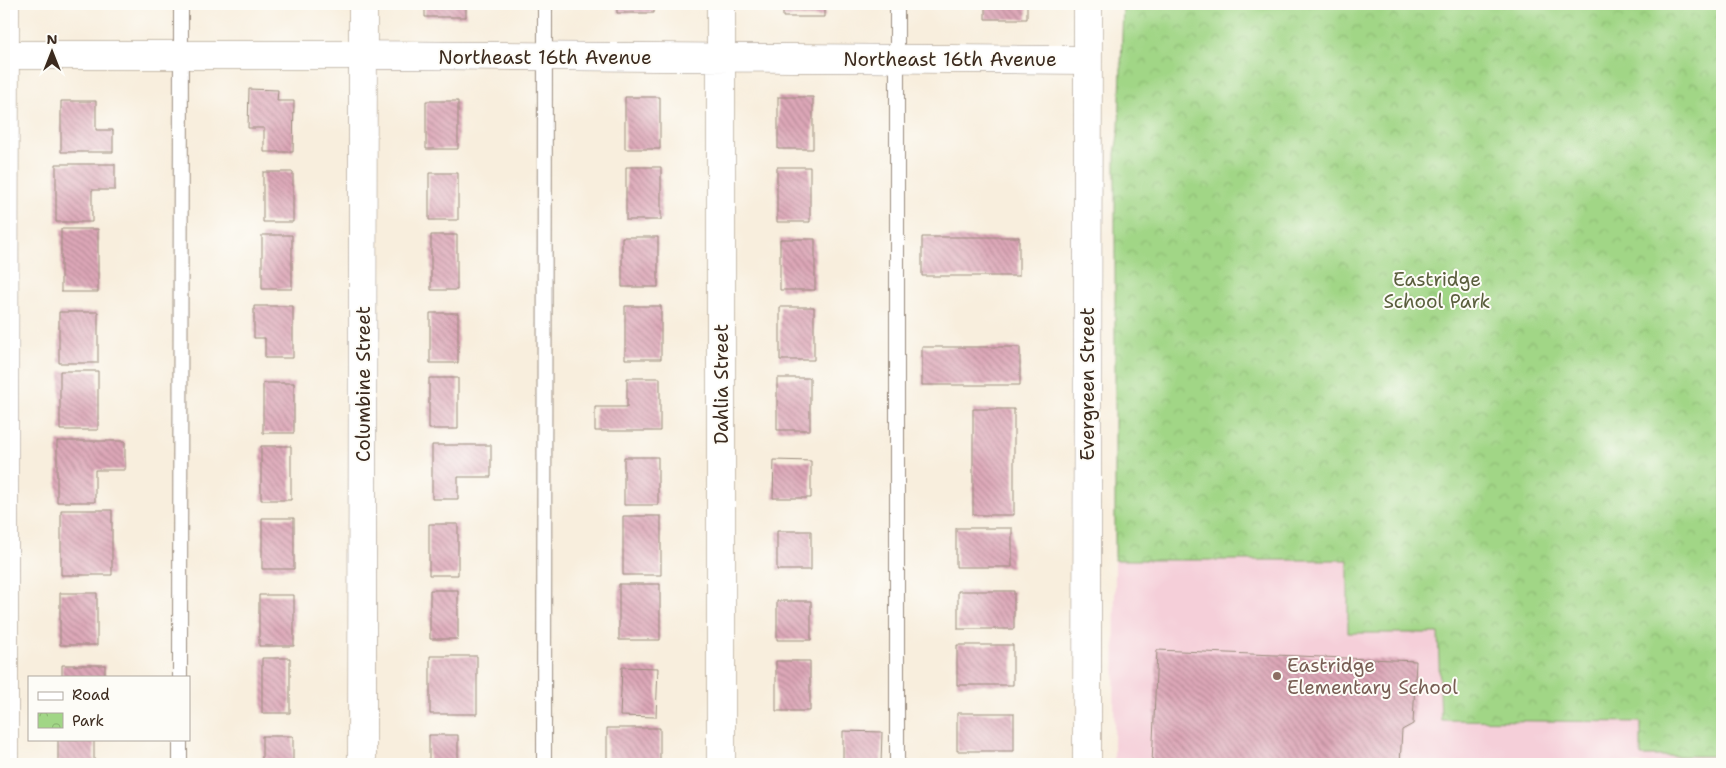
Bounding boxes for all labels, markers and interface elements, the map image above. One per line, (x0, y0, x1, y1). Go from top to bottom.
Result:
north arrow (28, 28, 78, 78)
text: N (46, 30, 58, 48)
street label: Northeast 16th Avenue (438, 45, 652, 70)
street label: Northeast 16th Avenue (843, 47, 1057, 72)
park label: Eastridge School Park (1383, 267, 1491, 314)
street label: Columbine Street (351, 306, 376, 462)
street label: Evergreen Street (1075, 307, 1100, 461)
street label: Dahlia Street (709, 324, 734, 444)
place label: Eastridge Elementary School (1287, 653, 1458, 700)
marker: Eastridge Elementary School (1271, 670, 1283, 682)
legend (28, 676, 190, 740)
text: Road (72, 685, 110, 705)
text: Park (72, 711, 104, 731)

